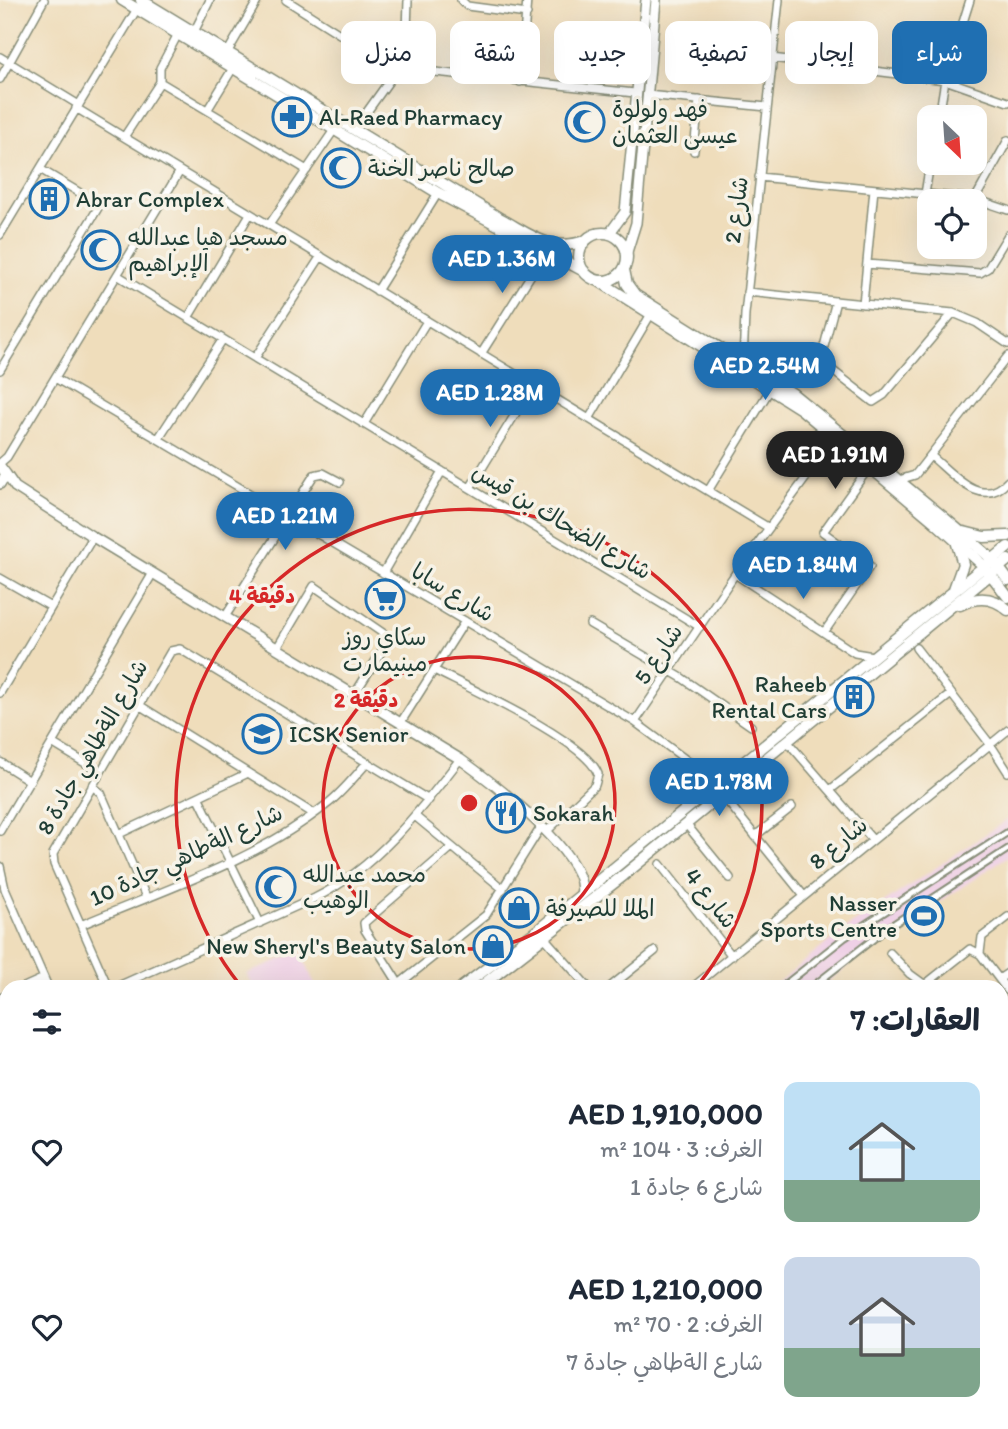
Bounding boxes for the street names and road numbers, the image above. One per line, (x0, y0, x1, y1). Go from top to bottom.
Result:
street label: شارع 2 (718, 175, 756, 245)
street label: شارع الضحاك بن قيس (466, 457, 656, 587)
street label: شارع سابا (405, 556, 500, 629)
street label: شارع 5 (628, 618, 690, 691)
street label: شارع الةطاهي جادة 8 (30, 654, 160, 843)
street label: شارع الةطاهي جادة 10 (85, 798, 290, 918)
street label: شارع 8 (803, 811, 874, 877)
street label: شارع 4 (677, 862, 743, 935)

